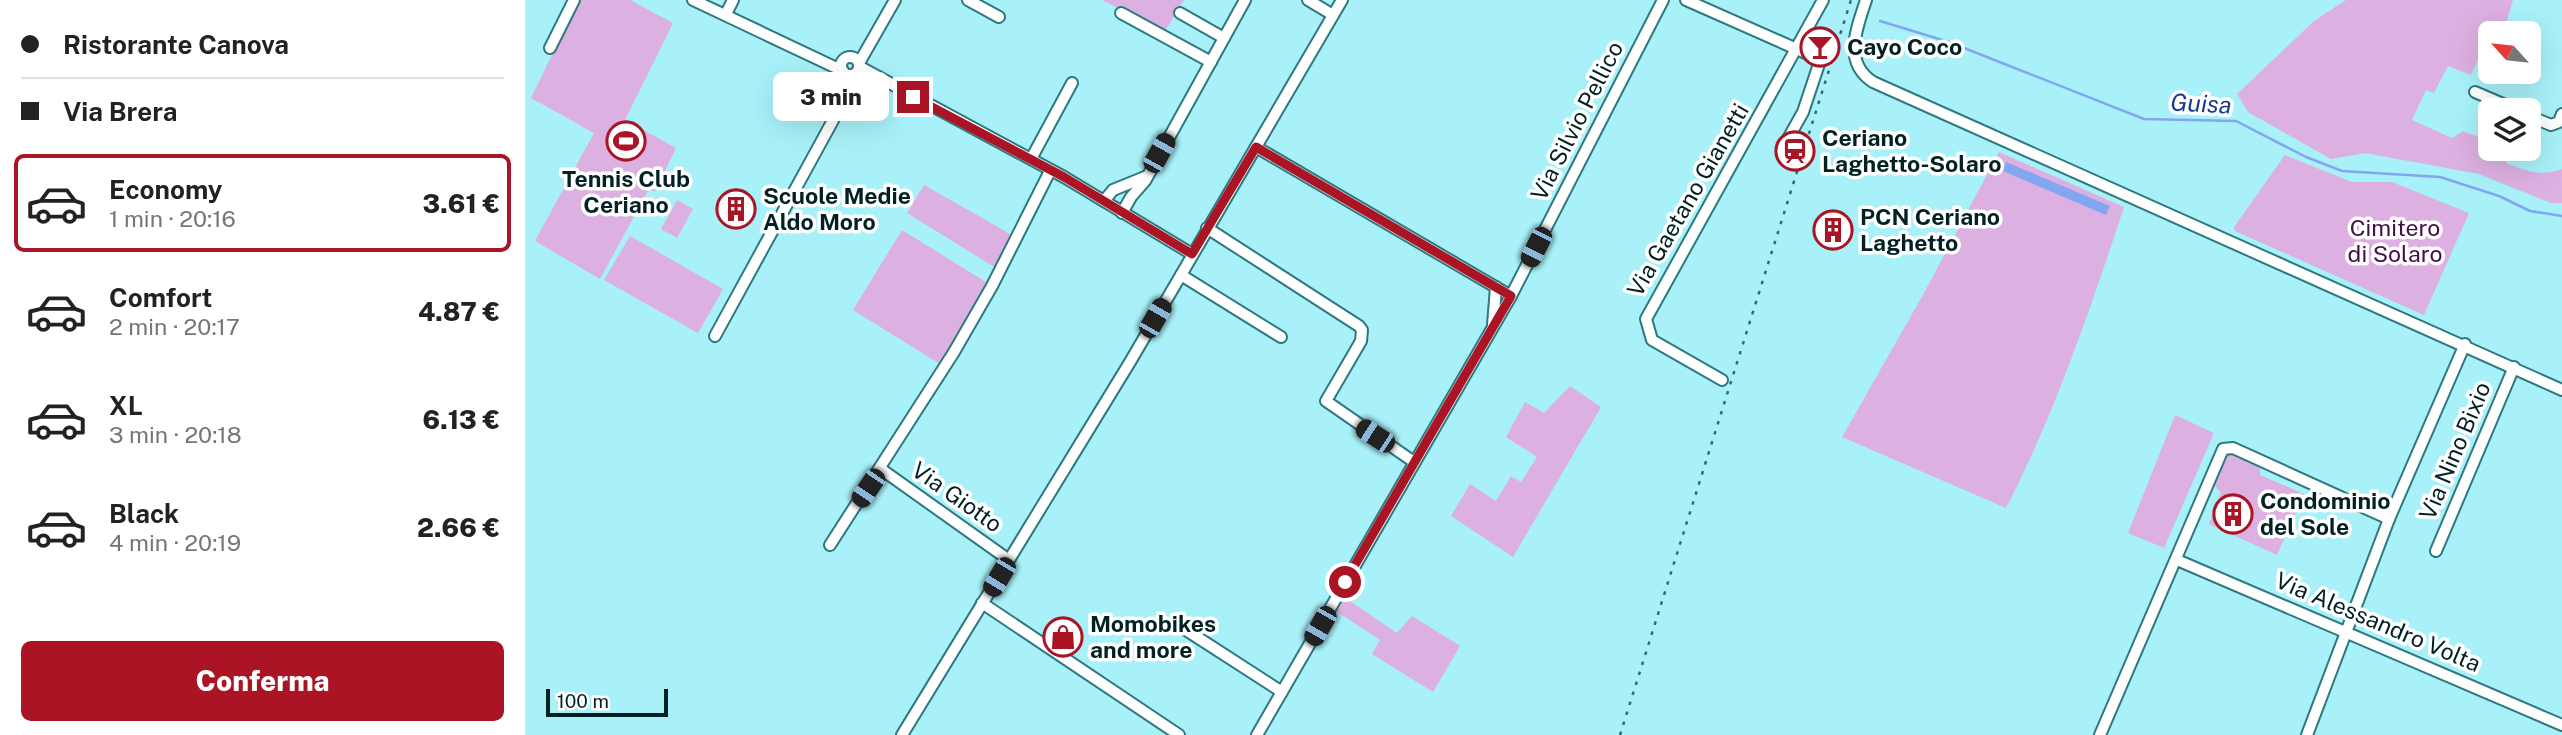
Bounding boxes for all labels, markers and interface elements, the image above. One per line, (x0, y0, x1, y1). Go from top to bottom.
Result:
north arrow (2478, 21, 2541, 84)
map controls (2478, 21, 2541, 161)
bar icon: Cayo Coco (1799, 26, 1841, 68)
text: Ristorante Canova (63, 29, 289, 60)
place label: Cayo Coco (1847, 33, 1962, 60)
street label: Via Silvio Pellico (1525, 37, 1628, 205)
callout: 3 min (773, 72, 889, 122)
route end (897, 81, 929, 113)
text: 3 min (800, 83, 862, 110)
water label: Guisa (2170, 87, 2232, 119)
text: Via Brera (63, 96, 177, 127)
street label: Via Gaetano Gianetti (1621, 98, 1754, 301)
button: layers (2478, 98, 2541, 161)
sports icon: Tennis Club Ceriano (605, 120, 647, 162)
place label: Ceriano Laghetto-Solaro (1822, 124, 2001, 177)
car (1140, 130, 1179, 176)
station icon: Ceriano Laghetto-Solaro (1774, 130, 1816, 172)
place label: Tennis Club Ceriano (562, 165, 690, 218)
icon: car (25, 172, 88, 235)
text: Economy (109, 174, 222, 205)
place label: Scuole Medie Aldo Moro (763, 182, 911, 235)
text: 3.61 € (423, 188, 500, 219)
building icon: Scuole Medie Aldo Moro (715, 188, 757, 230)
place label: PCN Ceriano Laghetto (1860, 203, 2000, 256)
text: 1 min · 20:16 (109, 205, 236, 232)
building icon: PCN Ceriano Laghetto (1812, 209, 1854, 251)
park label: Cimitero di Solaro (2348, 214, 2442, 267)
car (1518, 224, 1555, 270)
icon: car (25, 280, 88, 343)
text: Comfort (109, 282, 212, 313)
car (1136, 295, 1175, 341)
text: 4.87 € (418, 296, 500, 327)
text: 2 min · 20:17 (109, 313, 240, 340)
street label: Via Nino Bixio (2413, 378, 2496, 524)
icon: car (25, 388, 88, 451)
text: XL (109, 390, 143, 421)
text: 6.13 € (423, 404, 500, 435)
car (1352, 416, 1399, 456)
text: 3 min · 20:18 (109, 421, 242, 448)
street label: Via Giotto (907, 456, 1008, 537)
car (848, 465, 889, 511)
place label: Condominio del Sole (2260, 487, 2391, 540)
building icon: Condominio del Sole (2212, 493, 2254, 535)
icon: car (25, 496, 88, 559)
text: Black (109, 498, 179, 529)
text: 2.66 € (417, 512, 500, 543)
text: 4 min · 20:19 (109, 529, 241, 556)
car (980, 554, 1019, 600)
route start (1329, 566, 1361, 598)
street label: Via Alessandro Volta (2272, 566, 2485, 677)
car (1301, 603, 1340, 649)
place label: Momobikes and more (1090, 610, 1216, 663)
shop icon: Momobikes and more (1042, 616, 1084, 658)
button: Conferma (21, 641, 504, 721)
scale bar (546, 686, 669, 718)
text: 100 m (557, 690, 609, 712)

